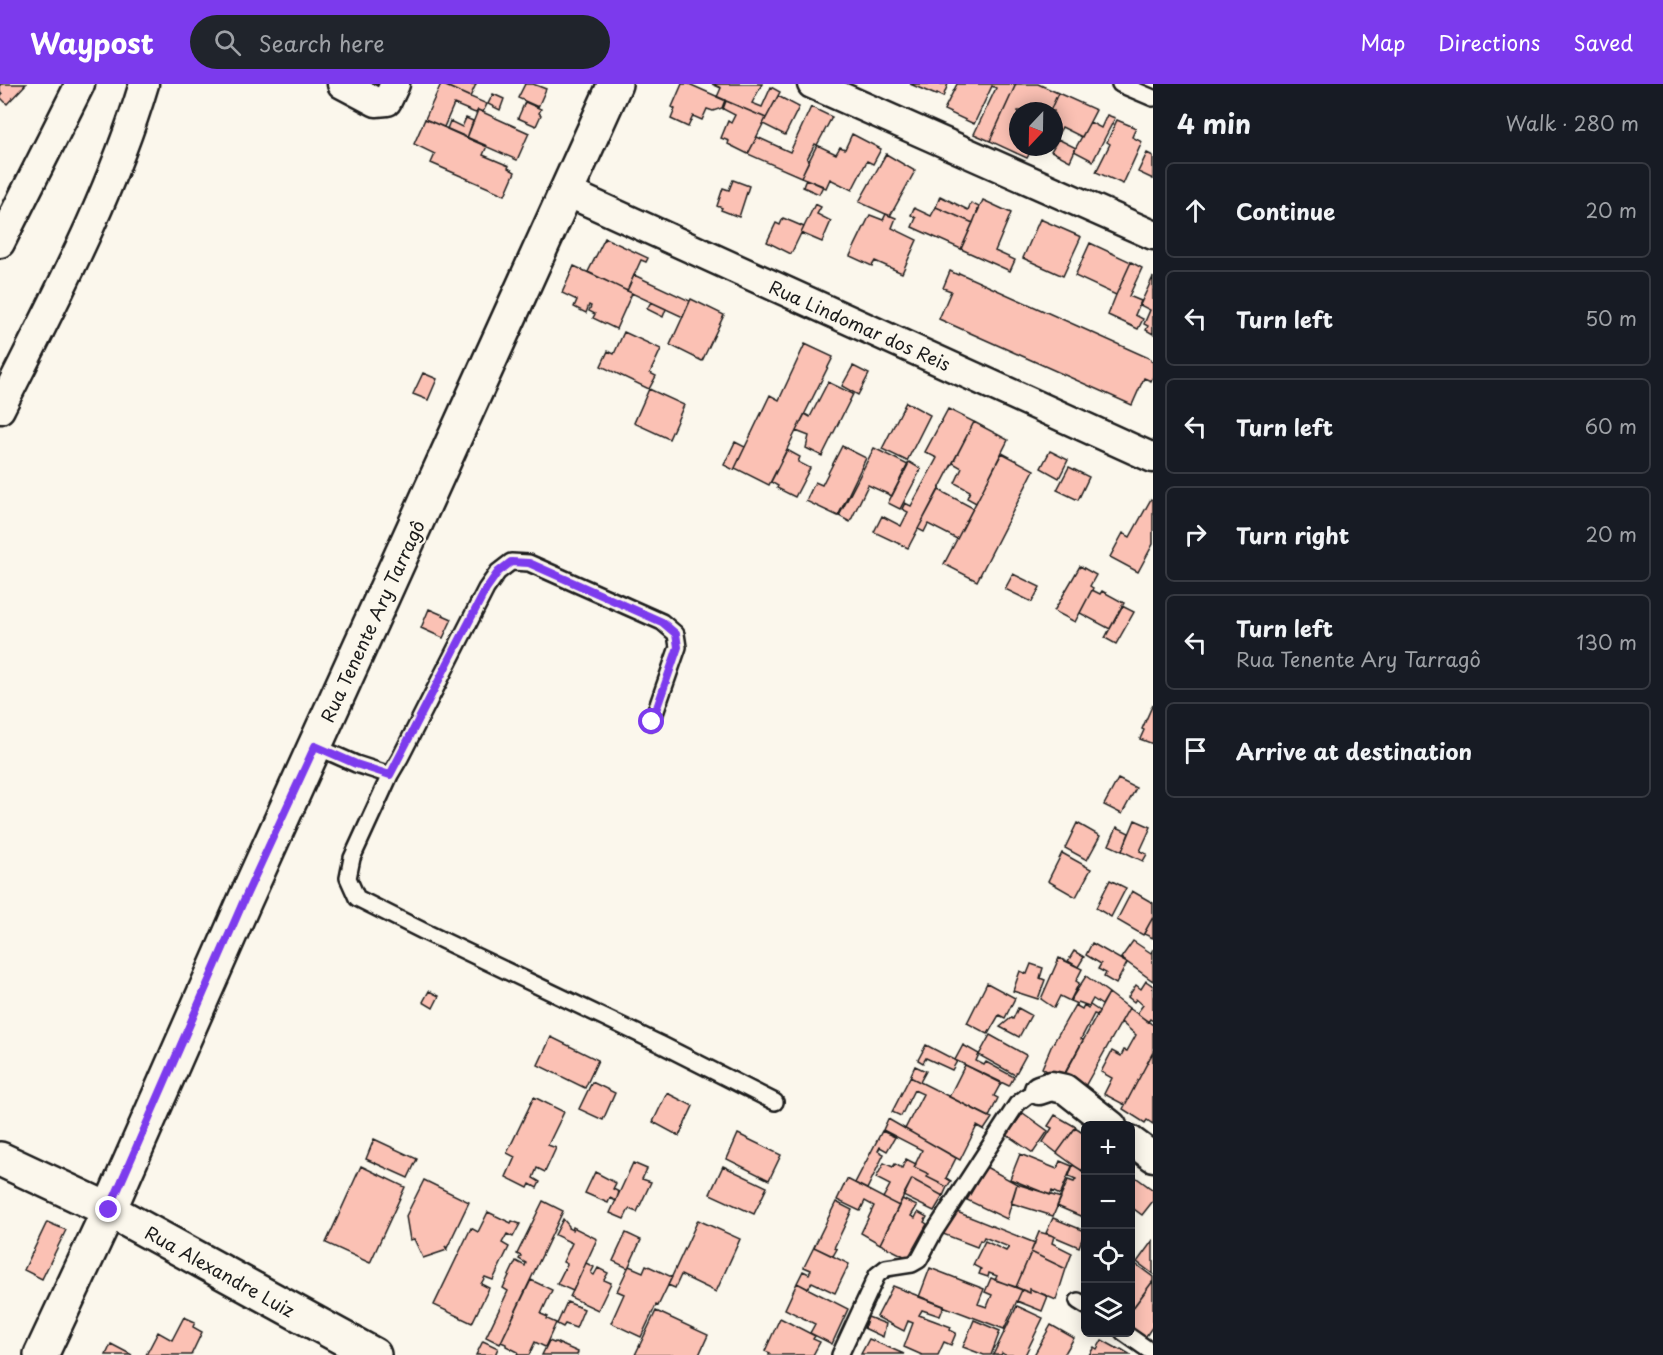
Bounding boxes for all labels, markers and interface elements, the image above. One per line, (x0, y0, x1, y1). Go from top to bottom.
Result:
search box (190, 15, 610, 69)
text: Waypost (30, 21, 154, 64)
icon: search (211, 26, 244, 59)
text: Search here (259, 26, 385, 59)
text: Map (1360, 26, 1405, 58)
text: Directions (1438, 26, 1540, 58)
text: Saved (1573, 26, 1633, 58)
north arrow (1009, 102, 1063, 156)
text: 4 min (1177, 104, 1251, 143)
text: Walk · 280 m (1506, 108, 1639, 138)
icon: ahead (1179, 194, 1212, 227)
text: Continue (1236, 194, 1335, 227)
text: 20 m (1585, 195, 1637, 225)
street label: Rua Lindomar dos Reis (765, 273, 955, 377)
icon: left (1179, 302, 1212, 335)
text: Turn left (1236, 302, 1333, 335)
text: 50 m (1585, 303, 1637, 333)
icon: left (1179, 410, 1212, 443)
text: Turn left (1236, 410, 1333, 443)
text: 60 m (1585, 411, 1637, 441)
street label: Rua Tenente Ary Tarragô (313, 515, 431, 727)
icon: right (1179, 518, 1212, 551)
text: Turn right (1236, 518, 1349, 551)
text: 20 m (1585, 519, 1637, 549)
text: Turn left (1236, 611, 1333, 644)
icon: left (1179, 626, 1212, 659)
text: 130 m (1577, 627, 1637, 657)
text: Rua Tenente Ary Tarragô (1236, 644, 1481, 674)
route start (638, 708, 664, 734)
icon: arrive (1179, 734, 1212, 767)
text: Arrive at destination (1236, 734, 1472, 767)
map controls (1081, 1121, 1135, 1337)
button: + (1081, 1121, 1135, 1175)
button: − (1081, 1175, 1135, 1229)
route end (95, 1196, 121, 1222)
street label: Rua Alexandre Luiz (140, 1219, 300, 1324)
button: locate (1081, 1229, 1135, 1283)
button: layers (1081, 1283, 1135, 1337)

